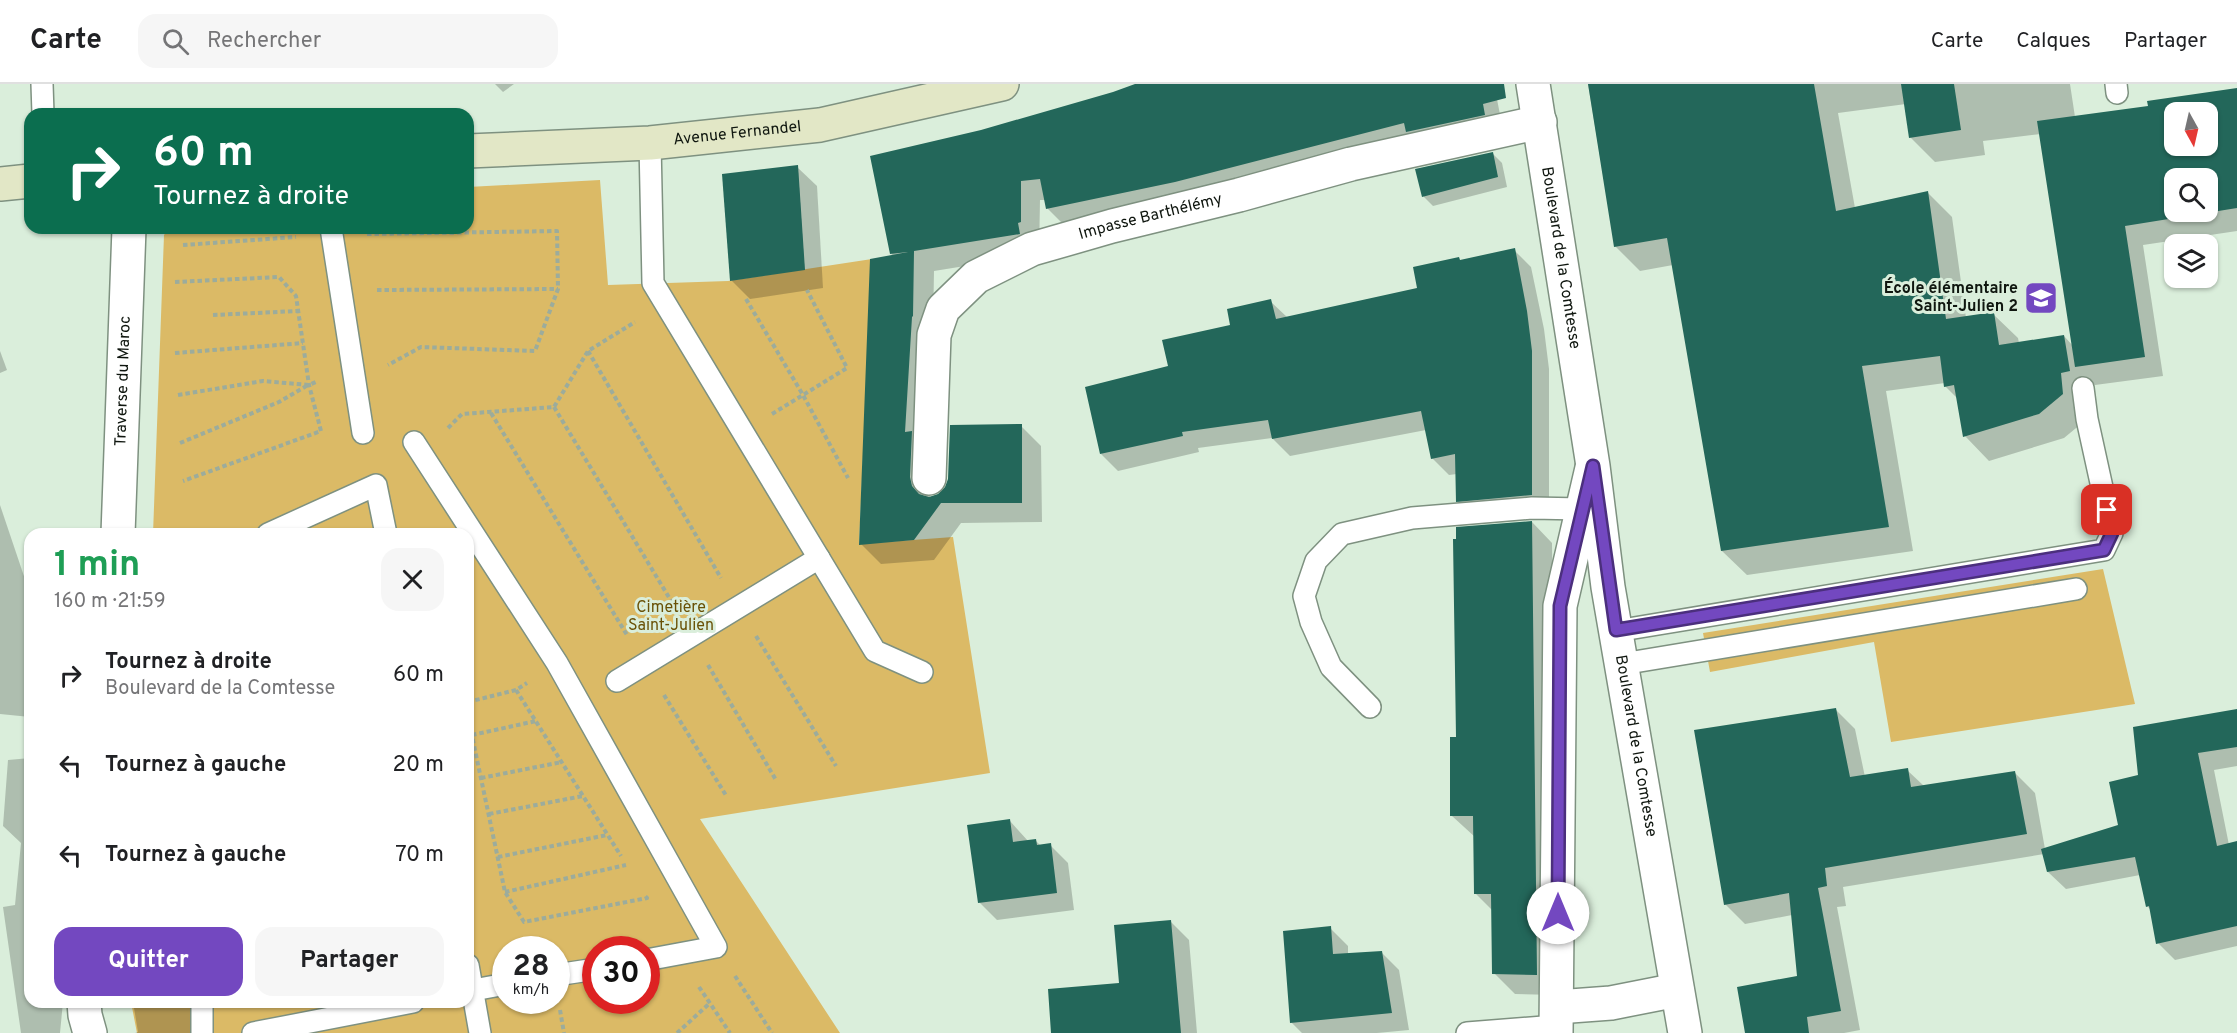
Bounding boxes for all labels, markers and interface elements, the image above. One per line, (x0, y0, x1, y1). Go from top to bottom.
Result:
search box (138, 14, 558, 68)
text: Carte (30, 23, 102, 59)
icon: search (159, 25, 192, 58)
text: Rechercher (207, 28, 321, 55)
text: Carte (1931, 28, 1983, 55)
text: Calques (2016, 28, 2091, 55)
text: Partager (2124, 28, 2207, 55)
north arrow (2164, 102, 2218, 156)
map controls (2164, 102, 2218, 288)
street label: Avenue Fernandel (672, 117, 802, 150)
text: 60 m (153, 128, 254, 181)
icon: right (54, 132, 132, 210)
street label: Boulevard de la Comtesse (1536, 165, 1584, 350)
button: search (2164, 168, 2218, 222)
text: Tournez à droite (153, 180, 349, 214)
street label: Impasse Barthélémy (1076, 189, 1224, 245)
button: layers (2164, 234, 2218, 288)
place label: École élémentaire Saint-Julien 2 (1884, 277, 2018, 317)
school or university icon: École élémentaire Saint-Julien 2 (2023, 280, 2059, 316)
street label: Traverse du Maroc (111, 315, 136, 447)
pin (2081, 484, 2132, 535)
icon: arrive (2090, 493, 2123, 526)
text: 1 min (54, 543, 140, 589)
button: close (381, 548, 444, 611)
text: 160 m · 21:59 (54, 589, 166, 615)
park label: Cimetière Saint-Julien (628, 598, 714, 636)
text: Tournez à droite (105, 649, 272, 676)
street label: Boulevard de la Comtesse (1610, 653, 1661, 839)
icon: right (54, 659, 87, 692)
text: 60 m (393, 662, 444, 689)
text: Boulevard de la Comtesse (105, 676, 335, 702)
icon: left (54, 749, 87, 782)
text: Tournez à gauche (105, 752, 286, 779)
text: 20 m (393, 752, 444, 779)
icon: left (54, 839, 87, 872)
text: Tournez à gauche (105, 842, 286, 869)
text: 70 m (395, 842, 444, 869)
position arrow (1526, 881, 1590, 945)
button: Quitter (54, 927, 243, 996)
button: Partager (255, 927, 444, 996)
speed limit sign: 30 (582, 936, 660, 1014)
text: 28 (512, 949, 550, 986)
text: km/h (513, 981, 549, 1000)

